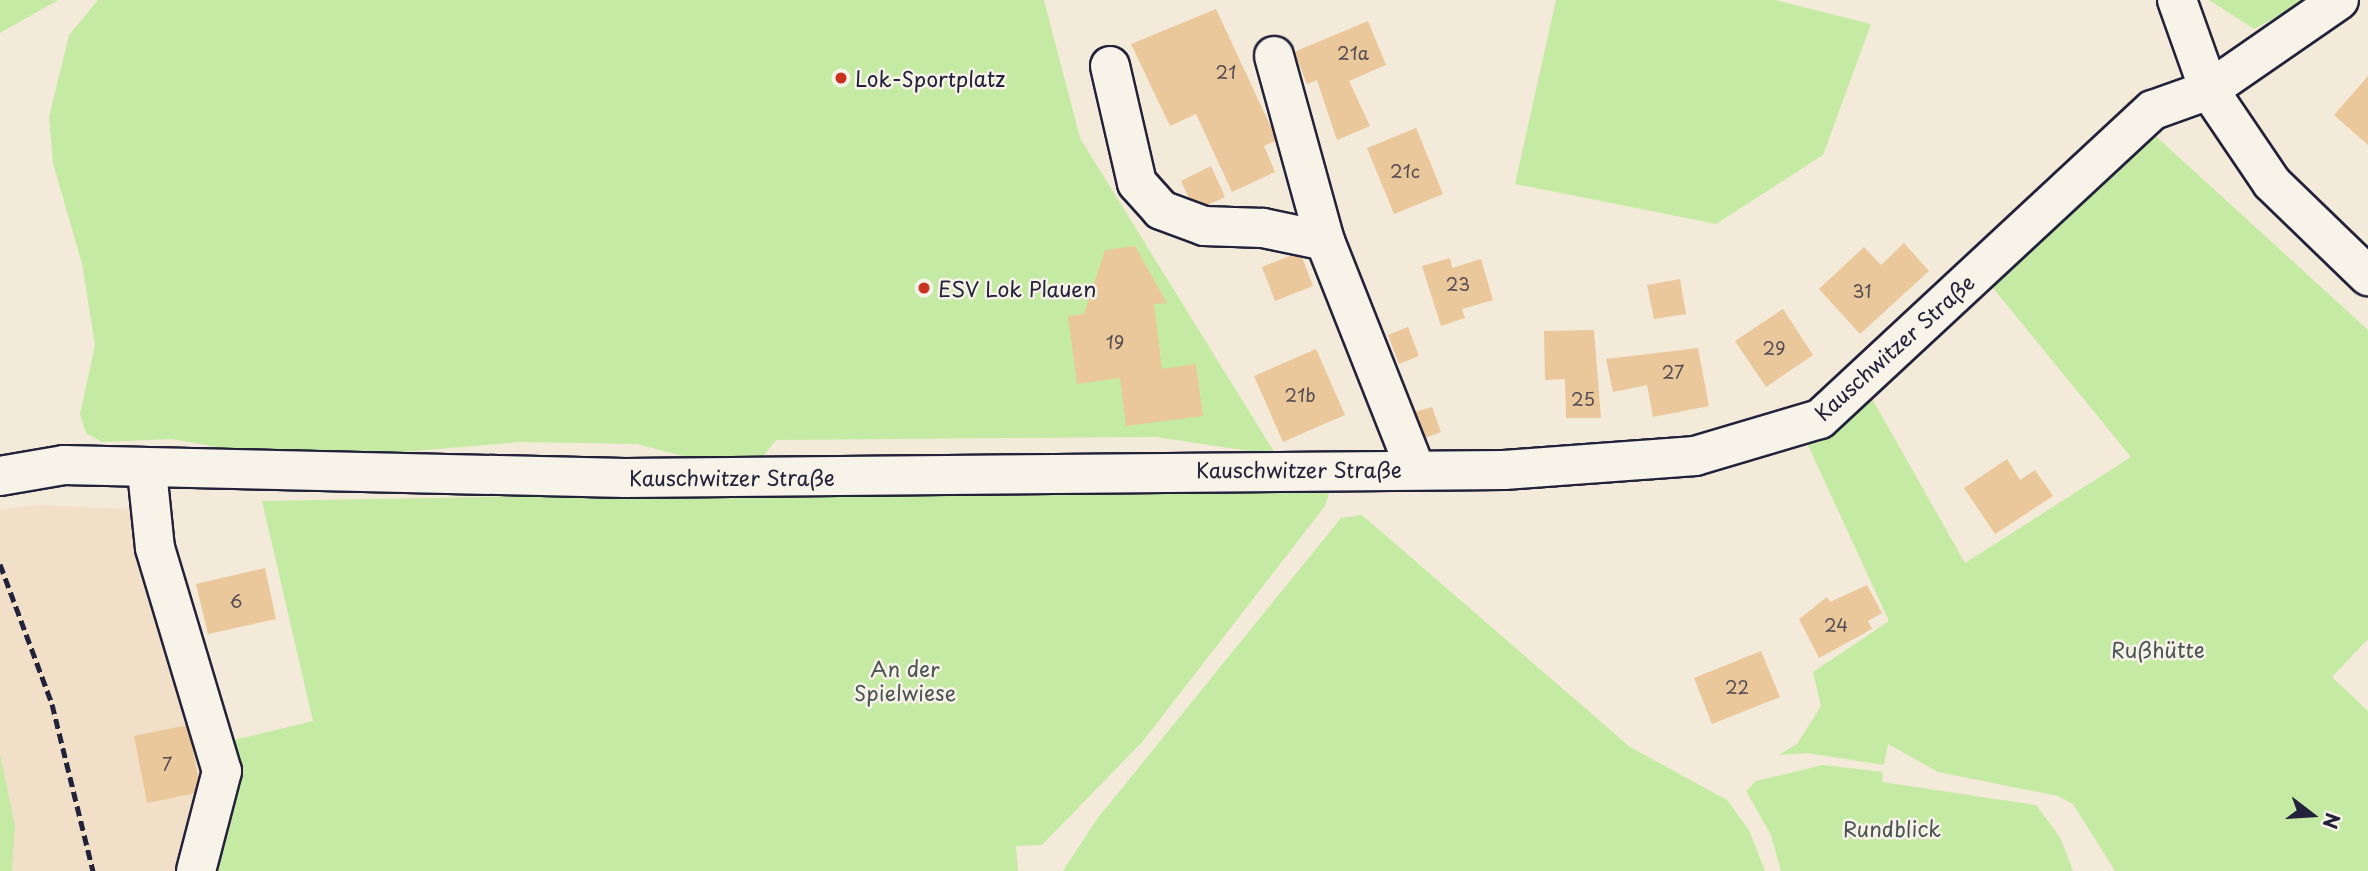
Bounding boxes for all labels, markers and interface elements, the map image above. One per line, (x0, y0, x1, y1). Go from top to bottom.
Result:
house number: 21a (1337, 42, 1369, 64)
house number: 21 (1216, 61, 1236, 83)
place label: Lok-Sportplatz (855, 65, 1005, 91)
marker: Lok-Sportplatz (833, 70, 849, 86)
house number: 21c (1390, 160, 1420, 182)
street label: Kauschwitzer Straße (1809, 268, 1979, 426)
house number: 23 (1446, 273, 1470, 295)
place label: ESV Lok Plauen (938, 275, 1097, 301)
marker: ESV Lok Plauen (916, 280, 932, 296)
house number: 31 (1853, 280, 1871, 302)
house number: 19 (1106, 331, 1124, 353)
house number: 29 (1763, 337, 1785, 359)
house number: 27 (1662, 361, 1684, 383)
house number: 21b (1284, 384, 1316, 406)
house number: 25 (1571, 388, 1595, 410)
street label: Kauschwitzer Straße (1195, 456, 1403, 482)
street label: Kauschwitzer Straße (628, 464, 836, 490)
house number: 6 (230, 590, 242, 612)
house number: 24 (1824, 614, 1848, 636)
park label: Rußhütte (2111, 636, 2205, 662)
park label: An der Spielwiese (854, 655, 956, 705)
house number: 22 (1725, 676, 1749, 698)
house number: 7 (162, 753, 172, 775)
north arrow (2277, 780, 2347, 850)
text: N (2316, 810, 2348, 832)
park label: Rundblick (1843, 815, 1941, 841)

